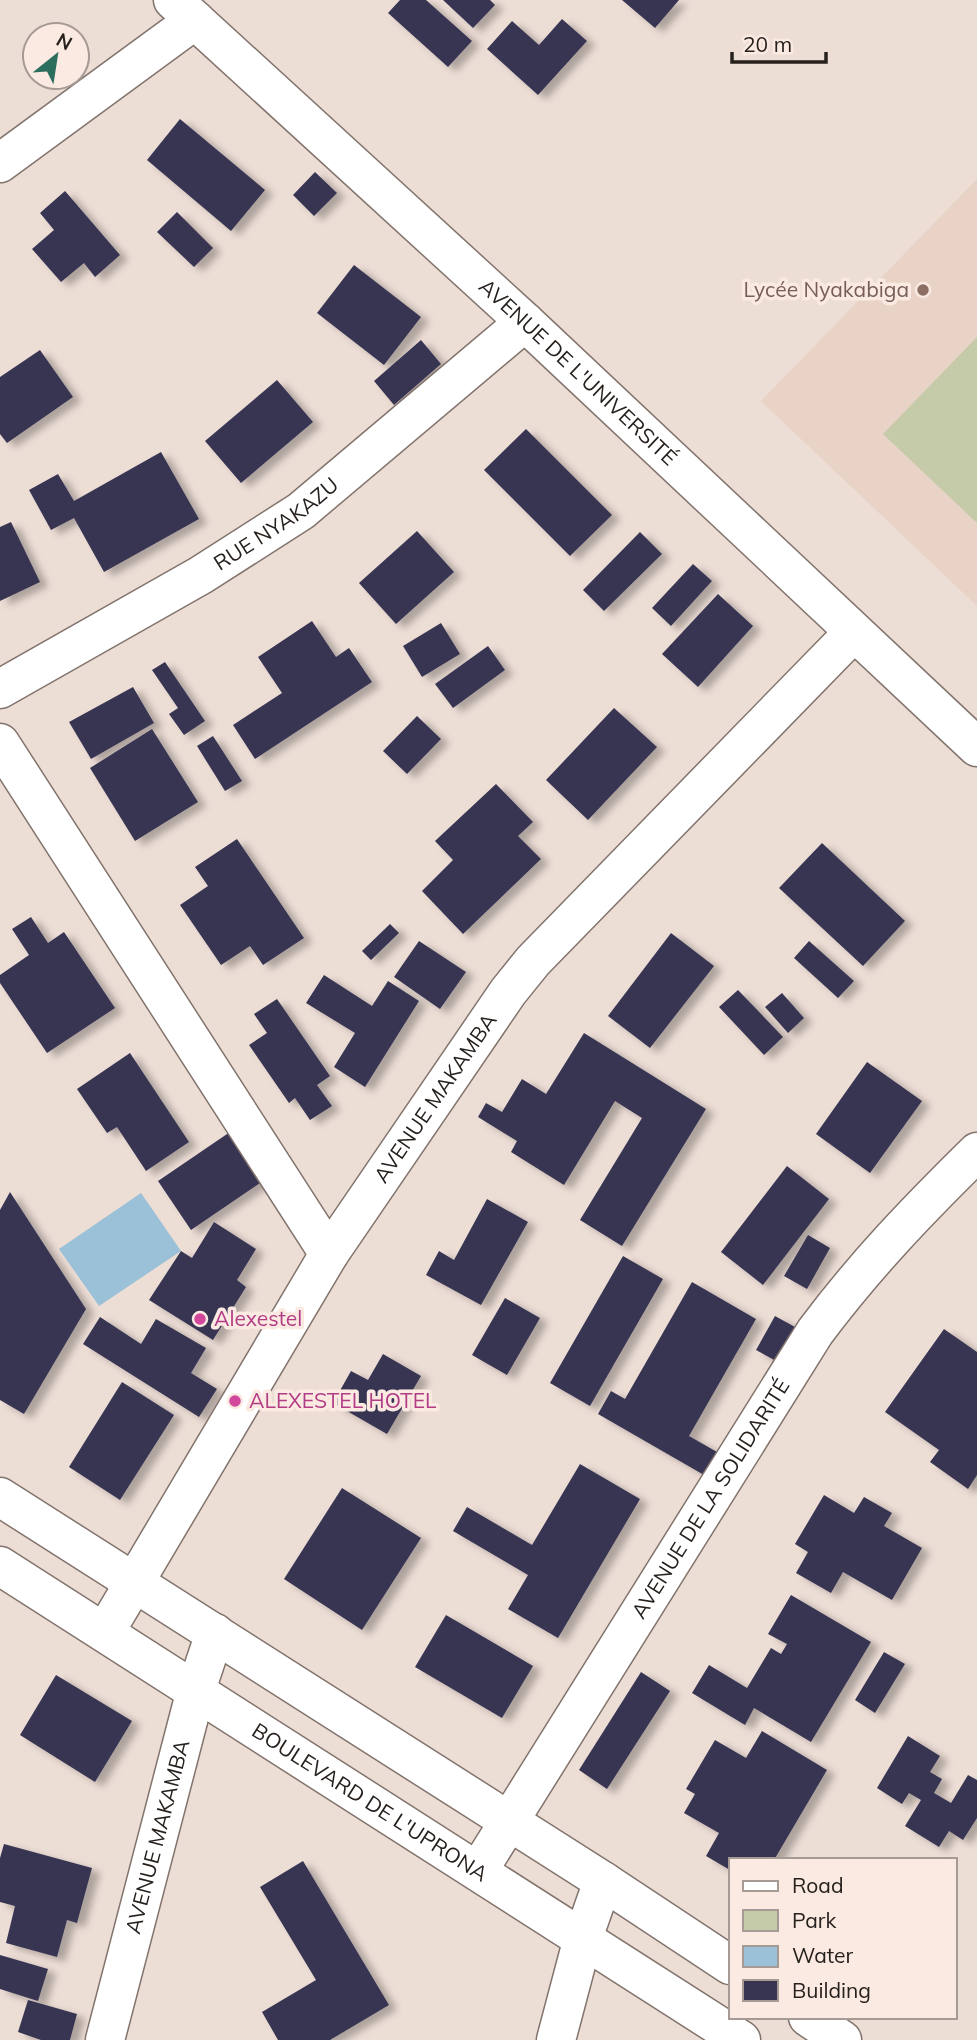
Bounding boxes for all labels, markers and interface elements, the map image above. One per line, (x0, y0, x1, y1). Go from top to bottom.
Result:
north arrow (21, 21, 91, 91)
scale bar (732, 21, 827, 65)
text: N (52, 27, 77, 55)
text: 20 m (743, 31, 792, 57)
street label: AVENUE DE L'UNIVERSITÉ (474, 273, 683, 470)
place label: Lycée Nyakabiga (744, 276, 909, 302)
marker: Lycée Nyakabiga (915, 282, 931, 298)
street label: RUE NYAKAZU (209, 471, 343, 575)
street label: AVENUE MAKAMBA (368, 1008, 502, 1187)
place label: Alexestel (214, 1305, 302, 1331)
marker: Alexestel (192, 1311, 208, 1327)
street label: AVENUE DE LA SOLIDARITÉ (625, 1374, 795, 1623)
place label: ALEXESTEL HOTEL (249, 1387, 437, 1413)
marker: ALEXESTEL HOTEL (227, 1393, 243, 1409)
street label: BOULEVARD DE L'UPRONA (248, 1717, 494, 1887)
street label: AVENUE MAKAMBA (119, 1736, 195, 1936)
legend (729, 1858, 956, 2019)
text: Road (792, 1872, 843, 1898)
text: Park (792, 1907, 836, 1933)
text: Water (792, 1942, 853, 1968)
text: Building (792, 1977, 871, 2003)

